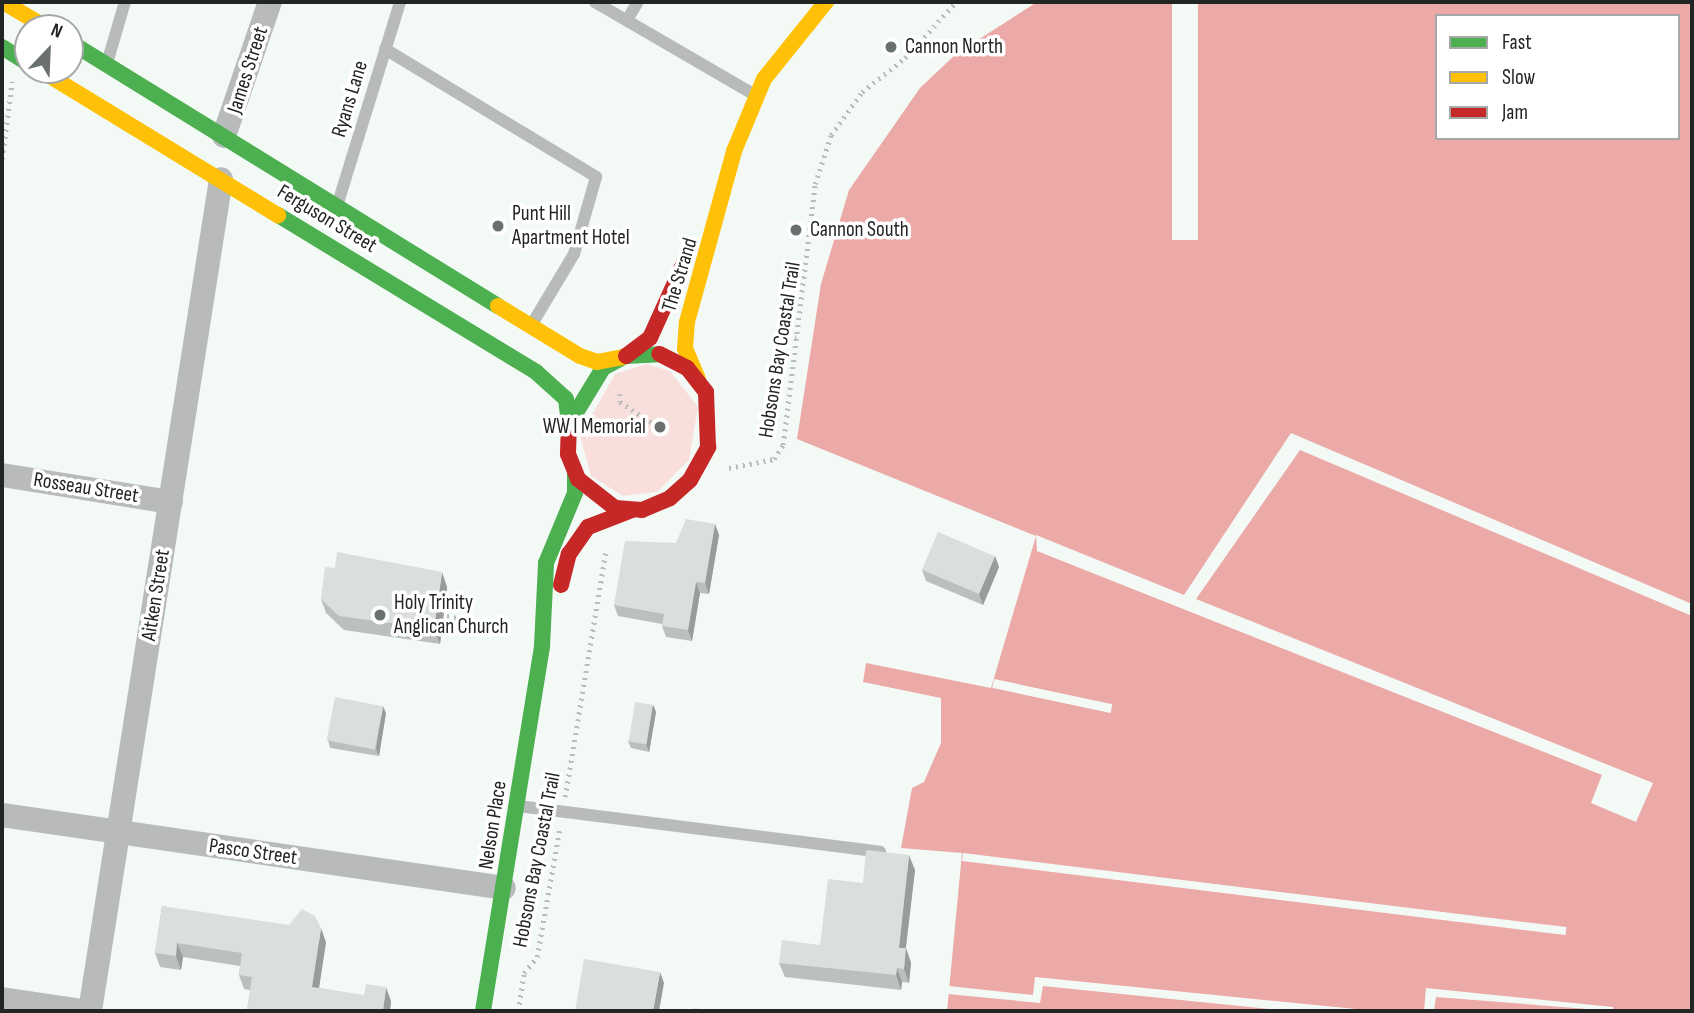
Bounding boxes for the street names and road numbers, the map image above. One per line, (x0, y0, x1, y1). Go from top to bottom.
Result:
street label: James Street (222, 24, 274, 116)
street label: Ryans Lane (326, 58, 374, 140)
street label: Ferguson Street (273, 179, 381, 259)
street label: The Strand (657, 235, 703, 315)
street label: Hobsons Bay Coastal Trail (754, 260, 806, 440)
street label: Rosseau Street (32, 467, 140, 509)
street label: Aitken Street (136, 548, 176, 642)
street label: Hobsons Bay Coastal Trail (508, 770, 566, 950)
street label: Nelson Place (474, 779, 512, 871)
street label: Pasco Street (207, 833, 299, 871)

